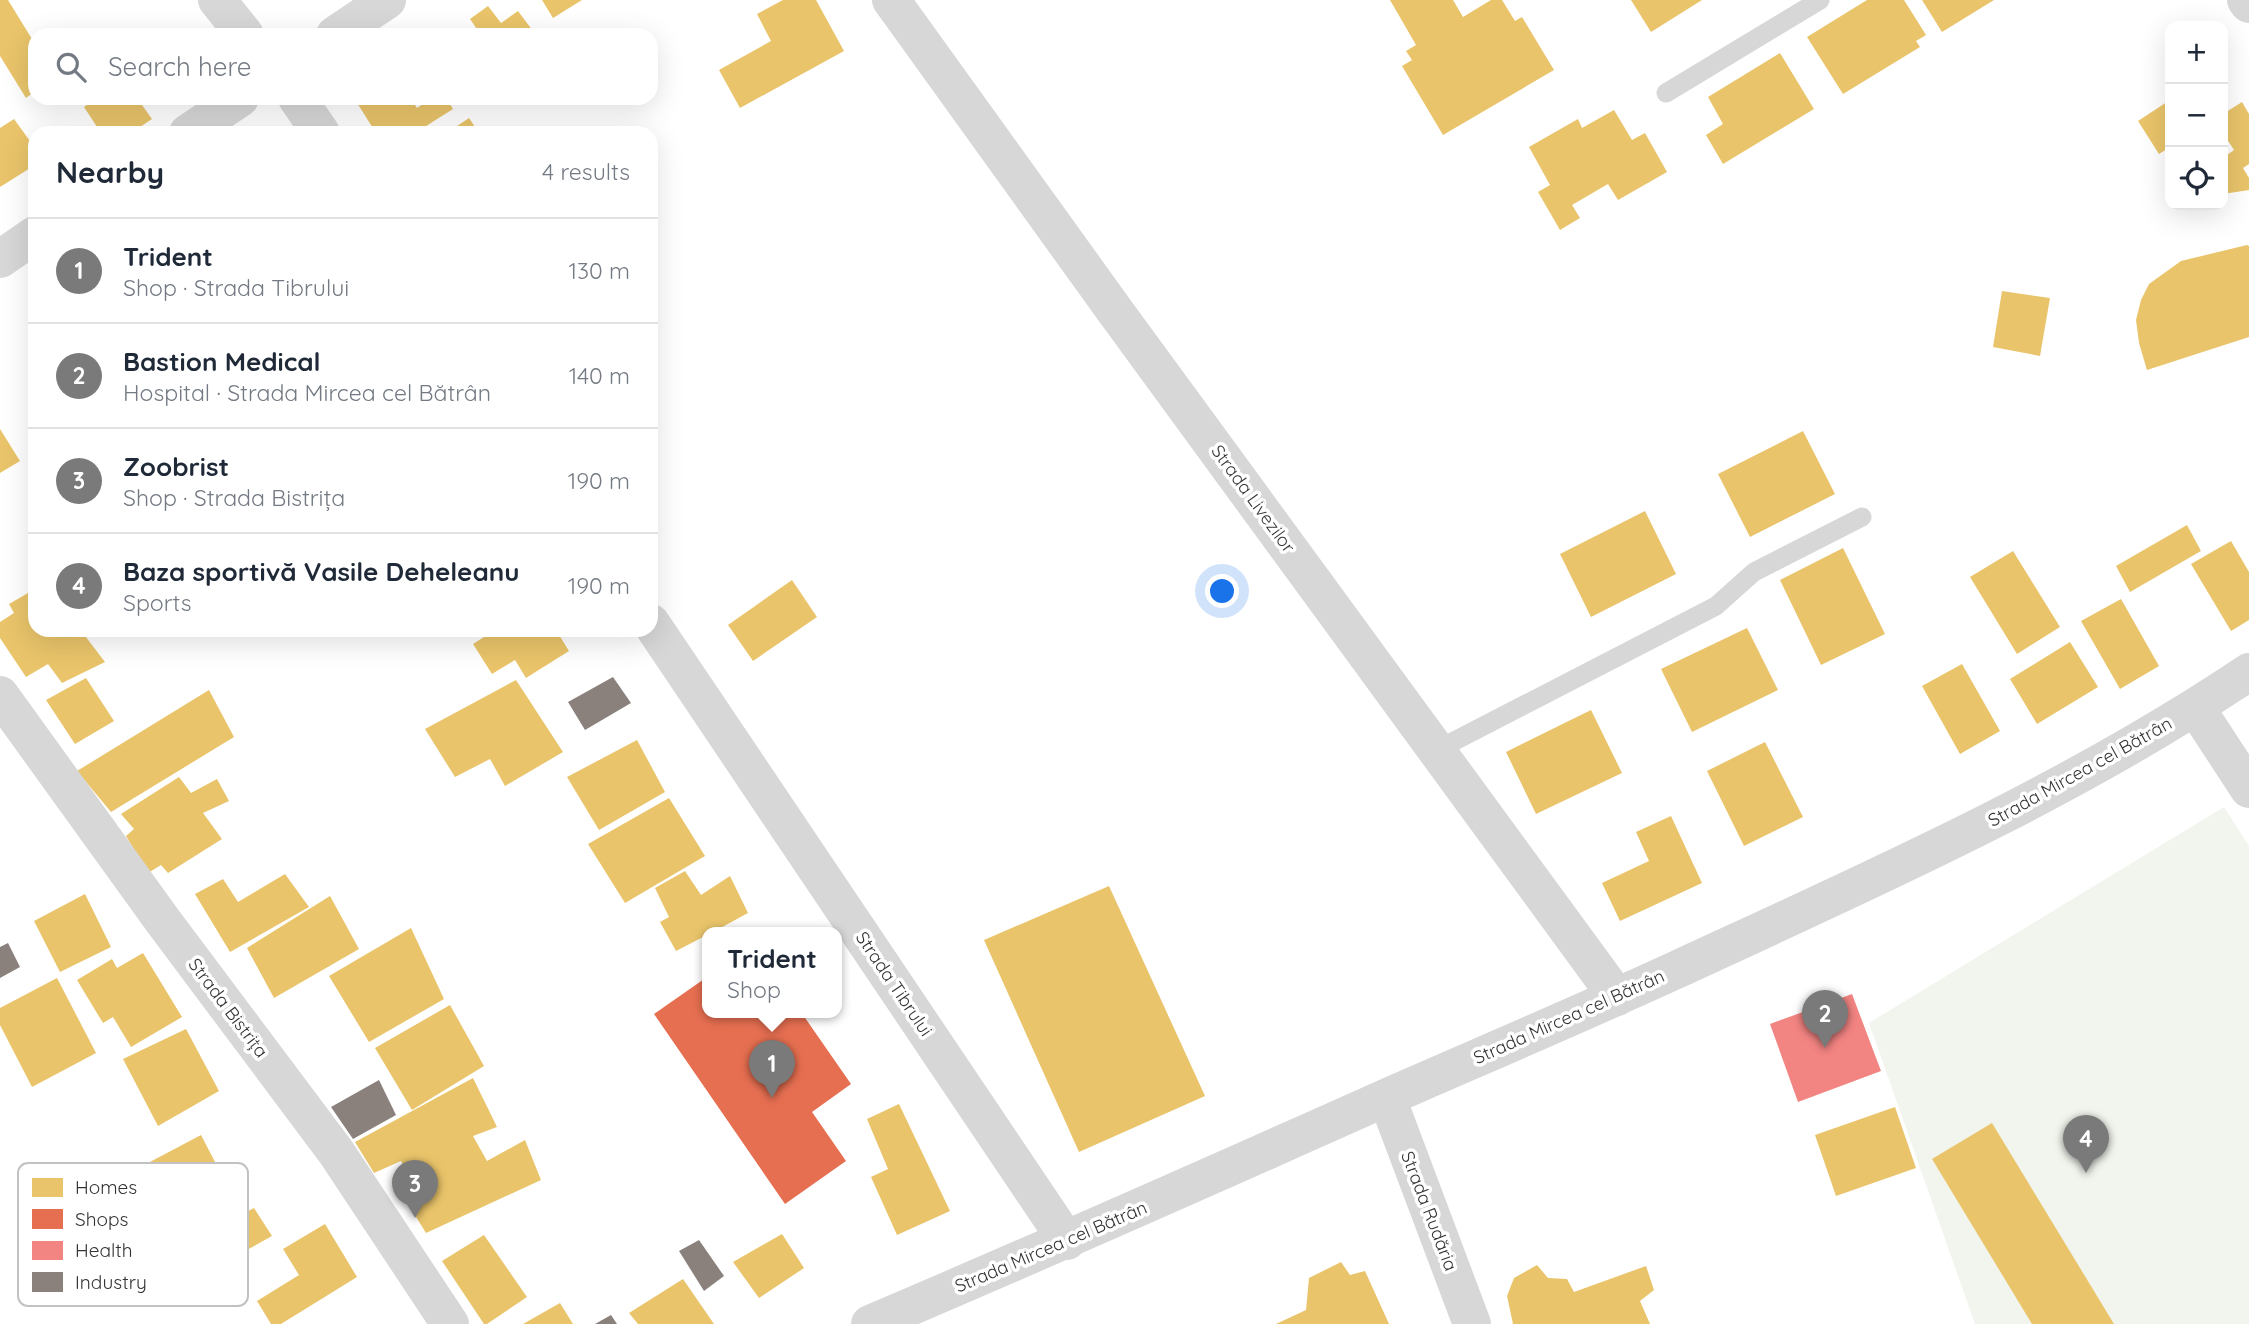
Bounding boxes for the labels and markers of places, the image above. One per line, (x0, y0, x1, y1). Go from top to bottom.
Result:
pin: 2 (1802, 990, 1848, 1048)
pin: 1 (749, 1040, 795, 1098)
pin: 4 (2063, 1115, 2109, 1173)
pin: 3 (392, 1160, 438, 1218)

